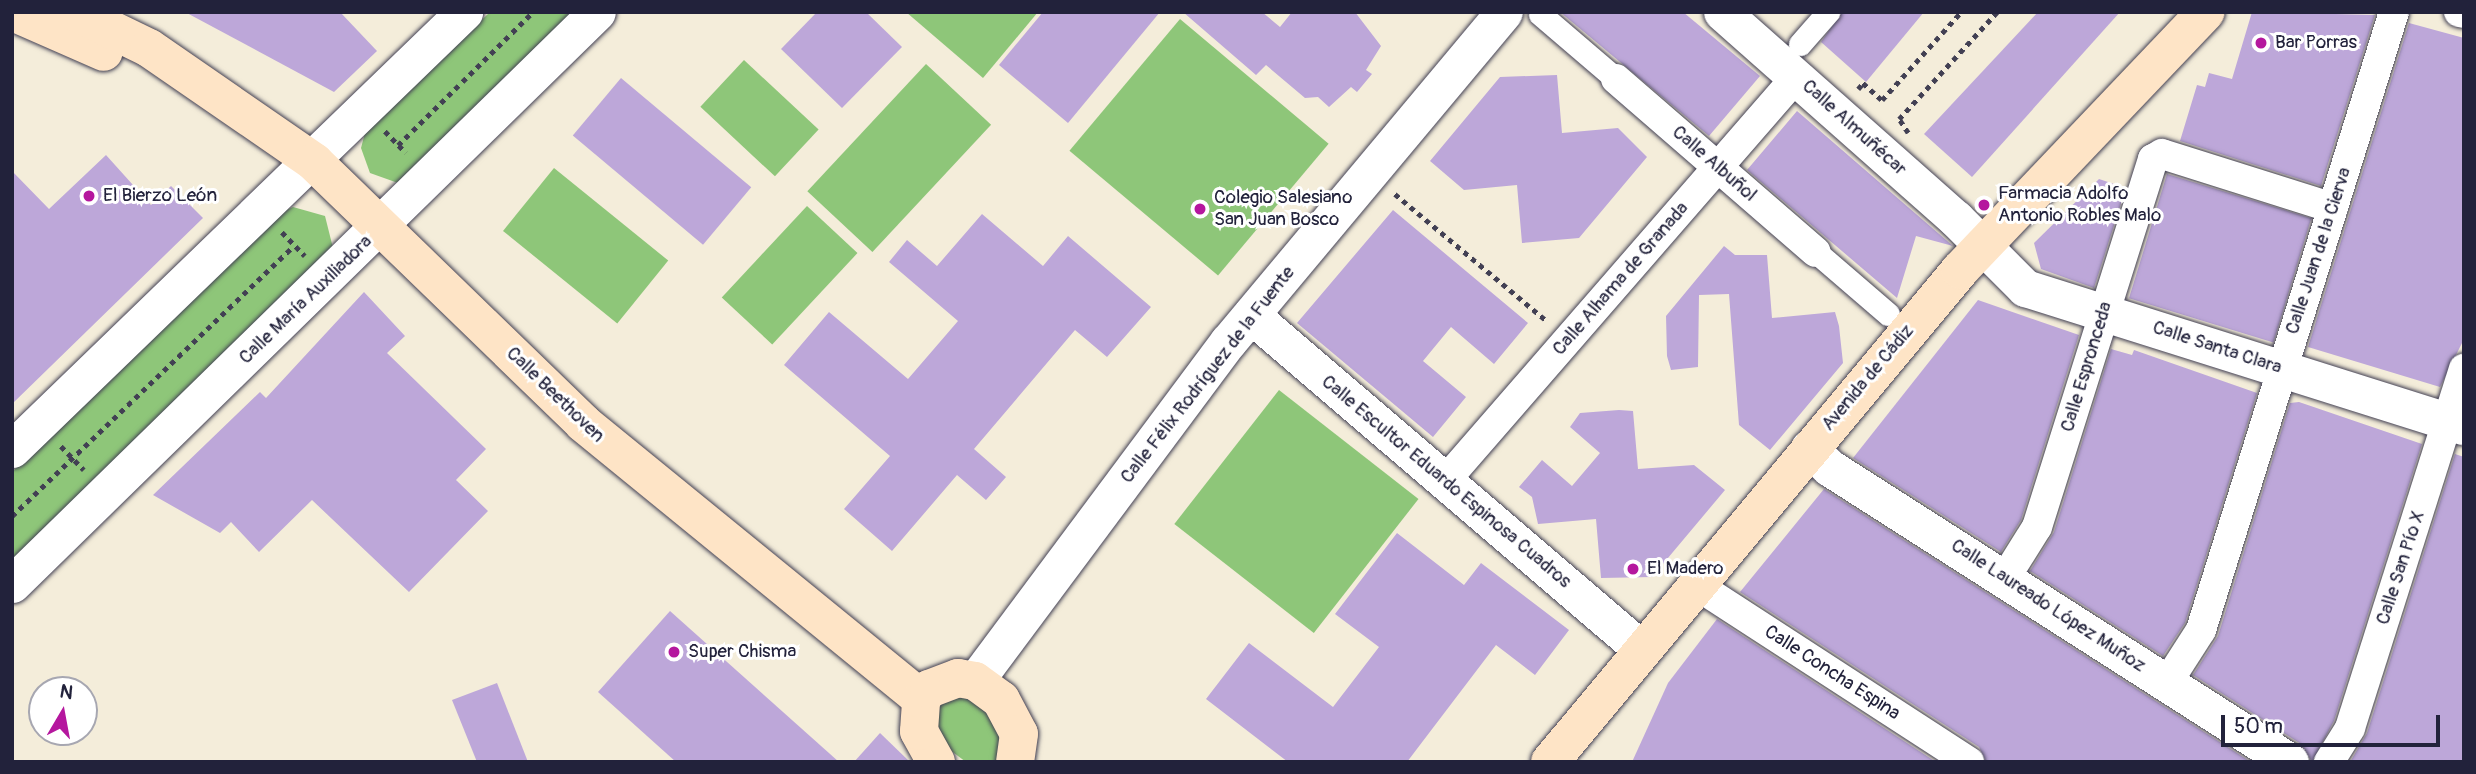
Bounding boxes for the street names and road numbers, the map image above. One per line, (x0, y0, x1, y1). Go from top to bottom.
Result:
street label: Calle Almuñécar (1797, 75, 1911, 181)
street label: Calle Albuñol (1667, 121, 1761, 207)
street label: Calle Juan de la Cierva (2281, 165, 2357, 337)
street label: Calle Alhama de Granada (1548, 198, 1694, 360)
street label: Calle María Auxiliadora (235, 231, 377, 369)
street label: Calle Félix Rodríguez de la Fuente (1116, 262, 1300, 488)
street label: Calle Espronceda (2056, 299, 2118, 435)
street label: Calle Santa Clara (2150, 316, 2284, 380)
street label: Avenida de Cádiz (1817, 320, 1919, 436)
street label: Calle Beethoven (501, 342, 609, 448)
street label: Calle Escultor Eduardo Espinosa Cuadros (1316, 371, 1576, 593)
street label: Calle San Pío X (2372, 508, 2430, 628)
street label: Calle Laureado López Muñoz (1946, 535, 2150, 677)
street label: Calle Concha Espina (1760, 621, 1904, 725)

